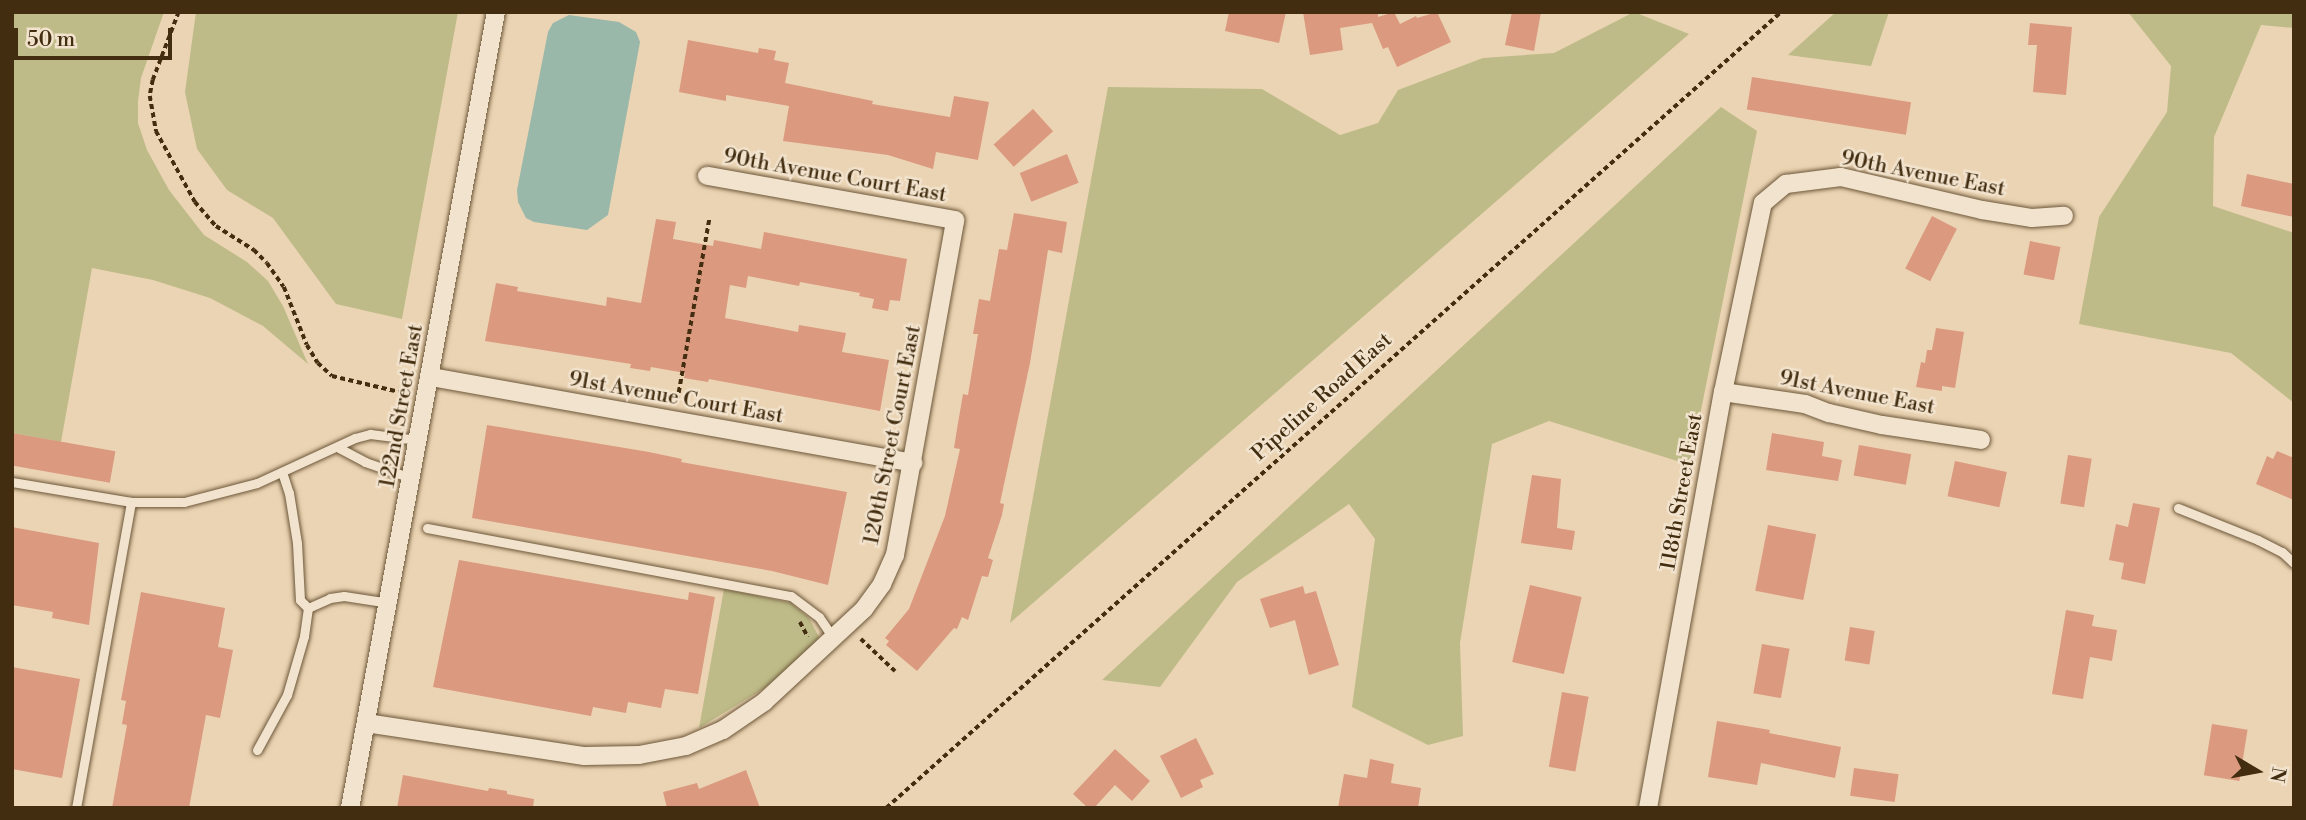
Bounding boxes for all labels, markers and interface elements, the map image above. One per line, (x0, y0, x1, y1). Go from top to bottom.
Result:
scale bar (18, 14, 175, 58)
text: 50 m (27, 27, 75, 53)
street label: 90th Avenue Court East (721, 144, 949, 208)
street label: 90th Avenue East (1839, 146, 2007, 202)
street label: 122nd Street East (375, 322, 429, 490)
street label: 120th Street Court East (859, 323, 927, 547)
street label: Pipeline Road East (1247, 328, 1397, 466)
street label: 91st Avenue East (1777, 366, 1937, 420)
street label: 91st Avenue Court East (567, 367, 785, 429)
street label: 118th Street East (1656, 411, 1708, 573)
north arrow (2222, 736, 2292, 806)
text: N (2265, 765, 2291, 784)

